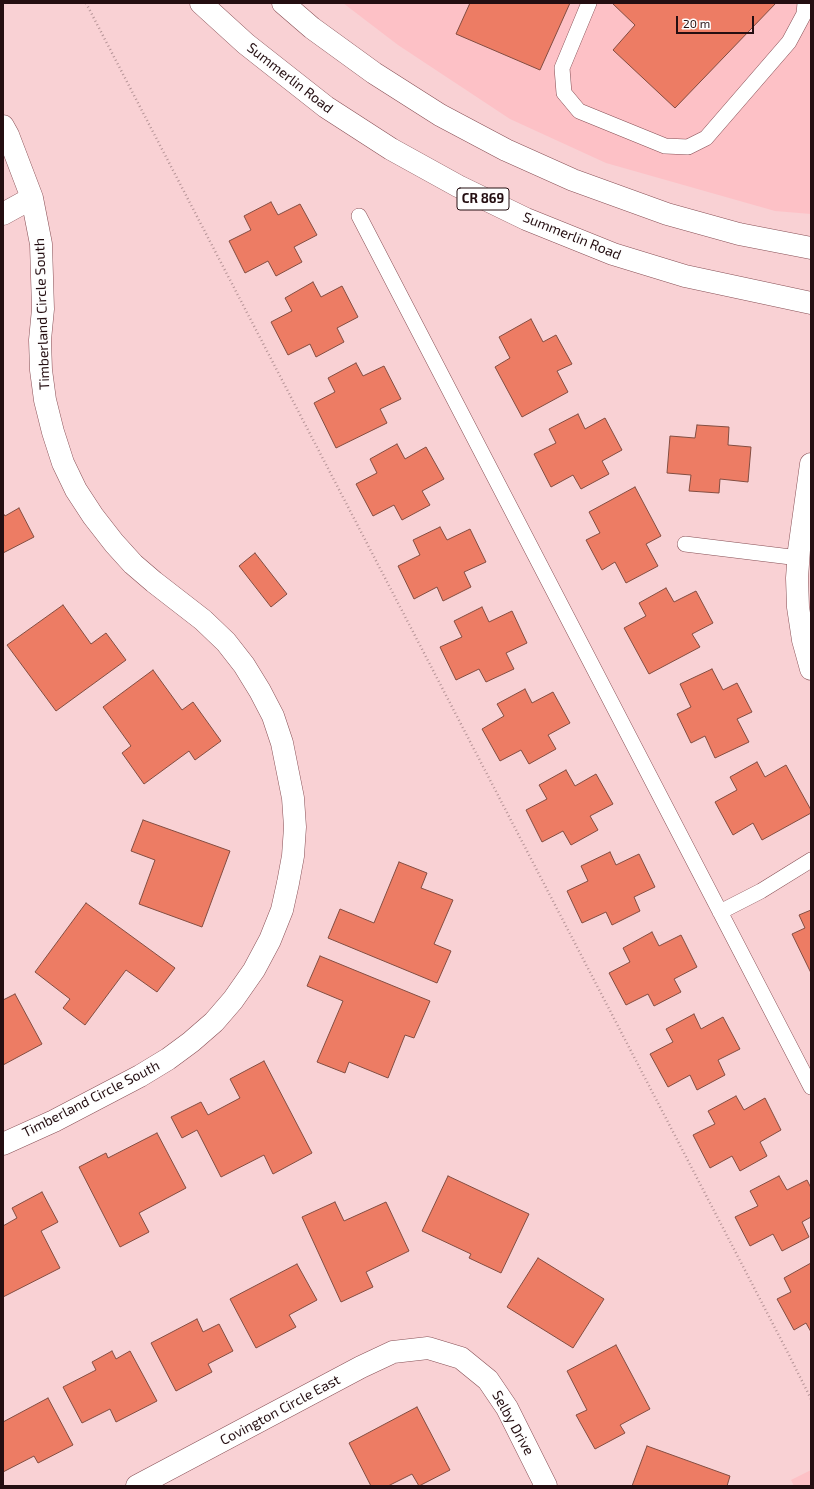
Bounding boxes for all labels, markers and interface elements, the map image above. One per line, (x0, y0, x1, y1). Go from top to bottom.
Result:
scale bar (678, 8, 756, 34)
text: 20 m (683, 16, 710, 30)
street label: Summerlin Road (244, 39, 336, 117)
road number: CR 869 (457, 188, 509, 210)
street label: Summerlin Road (520, 209, 624, 263)
street label: Timberland Circle South (31, 238, 53, 390)
street label: Timberland Circle South (20, 1057, 162, 1141)
street label: Covington Circle East (217, 1371, 343, 1449)
street label: Selby Drive (488, 1388, 538, 1458)

